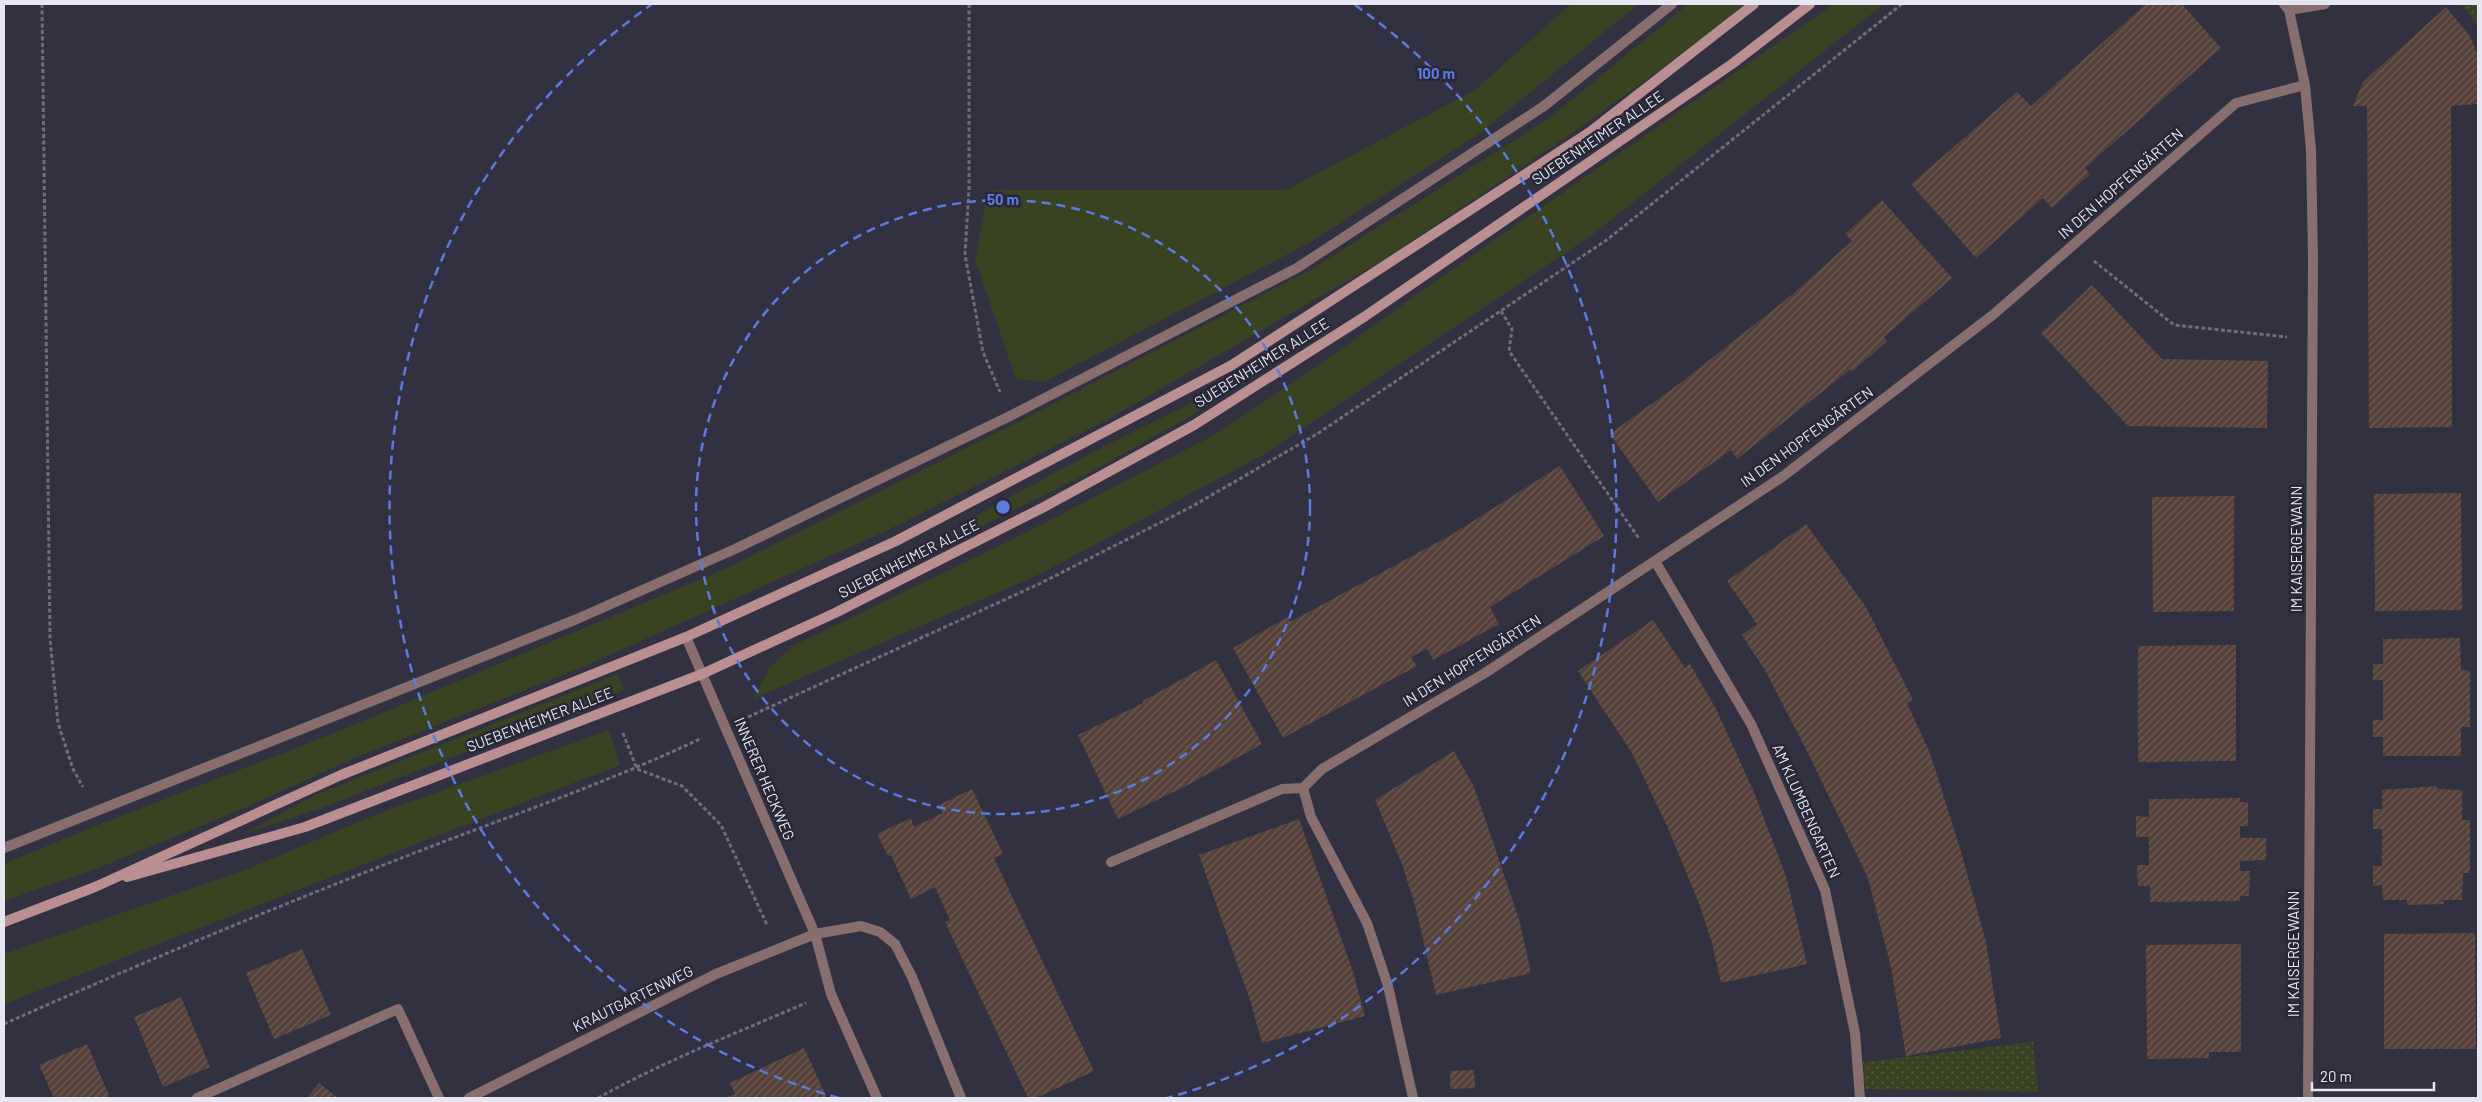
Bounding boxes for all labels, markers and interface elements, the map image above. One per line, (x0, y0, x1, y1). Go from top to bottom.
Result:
text: 100 m (1417, 64, 1455, 82)
street label: SUEBENHEIMER ALLEE (1528, 86, 1667, 188)
street label: IN DEN HOPFENGÄRTEN (2054, 124, 2186, 242)
text: 50 m (987, 190, 1019, 208)
street label: SUEBENHEIMER ALLEE (1191, 313, 1332, 411)
street label: IN DEN HOPFENGÄRTEN (1737, 382, 1876, 490)
street label: IM KAISERGEWANN (2287, 486, 2305, 612)
centre of rings (994, 498, 1012, 516)
street label: SUEBENHEIMER ALLEE (835, 515, 982, 601)
street label: IN DEN HOPFENGÄRTEN (1399, 610, 1544, 710)
street label: SUEBENHEIMER ALLEE (464, 683, 615, 755)
street label: INNERER HECKWEG (731, 714, 799, 843)
street label: AM KLUMBENGARTEN (1769, 741, 1845, 880)
street label: IM KAISERGEWANN (2284, 891, 2302, 1017)
street label: KRAUTGARTENWEG (569, 961, 696, 1035)
scale bar (2312, 1060, 2434, 1092)
text: 20 m (2320, 1067, 2352, 1085)

